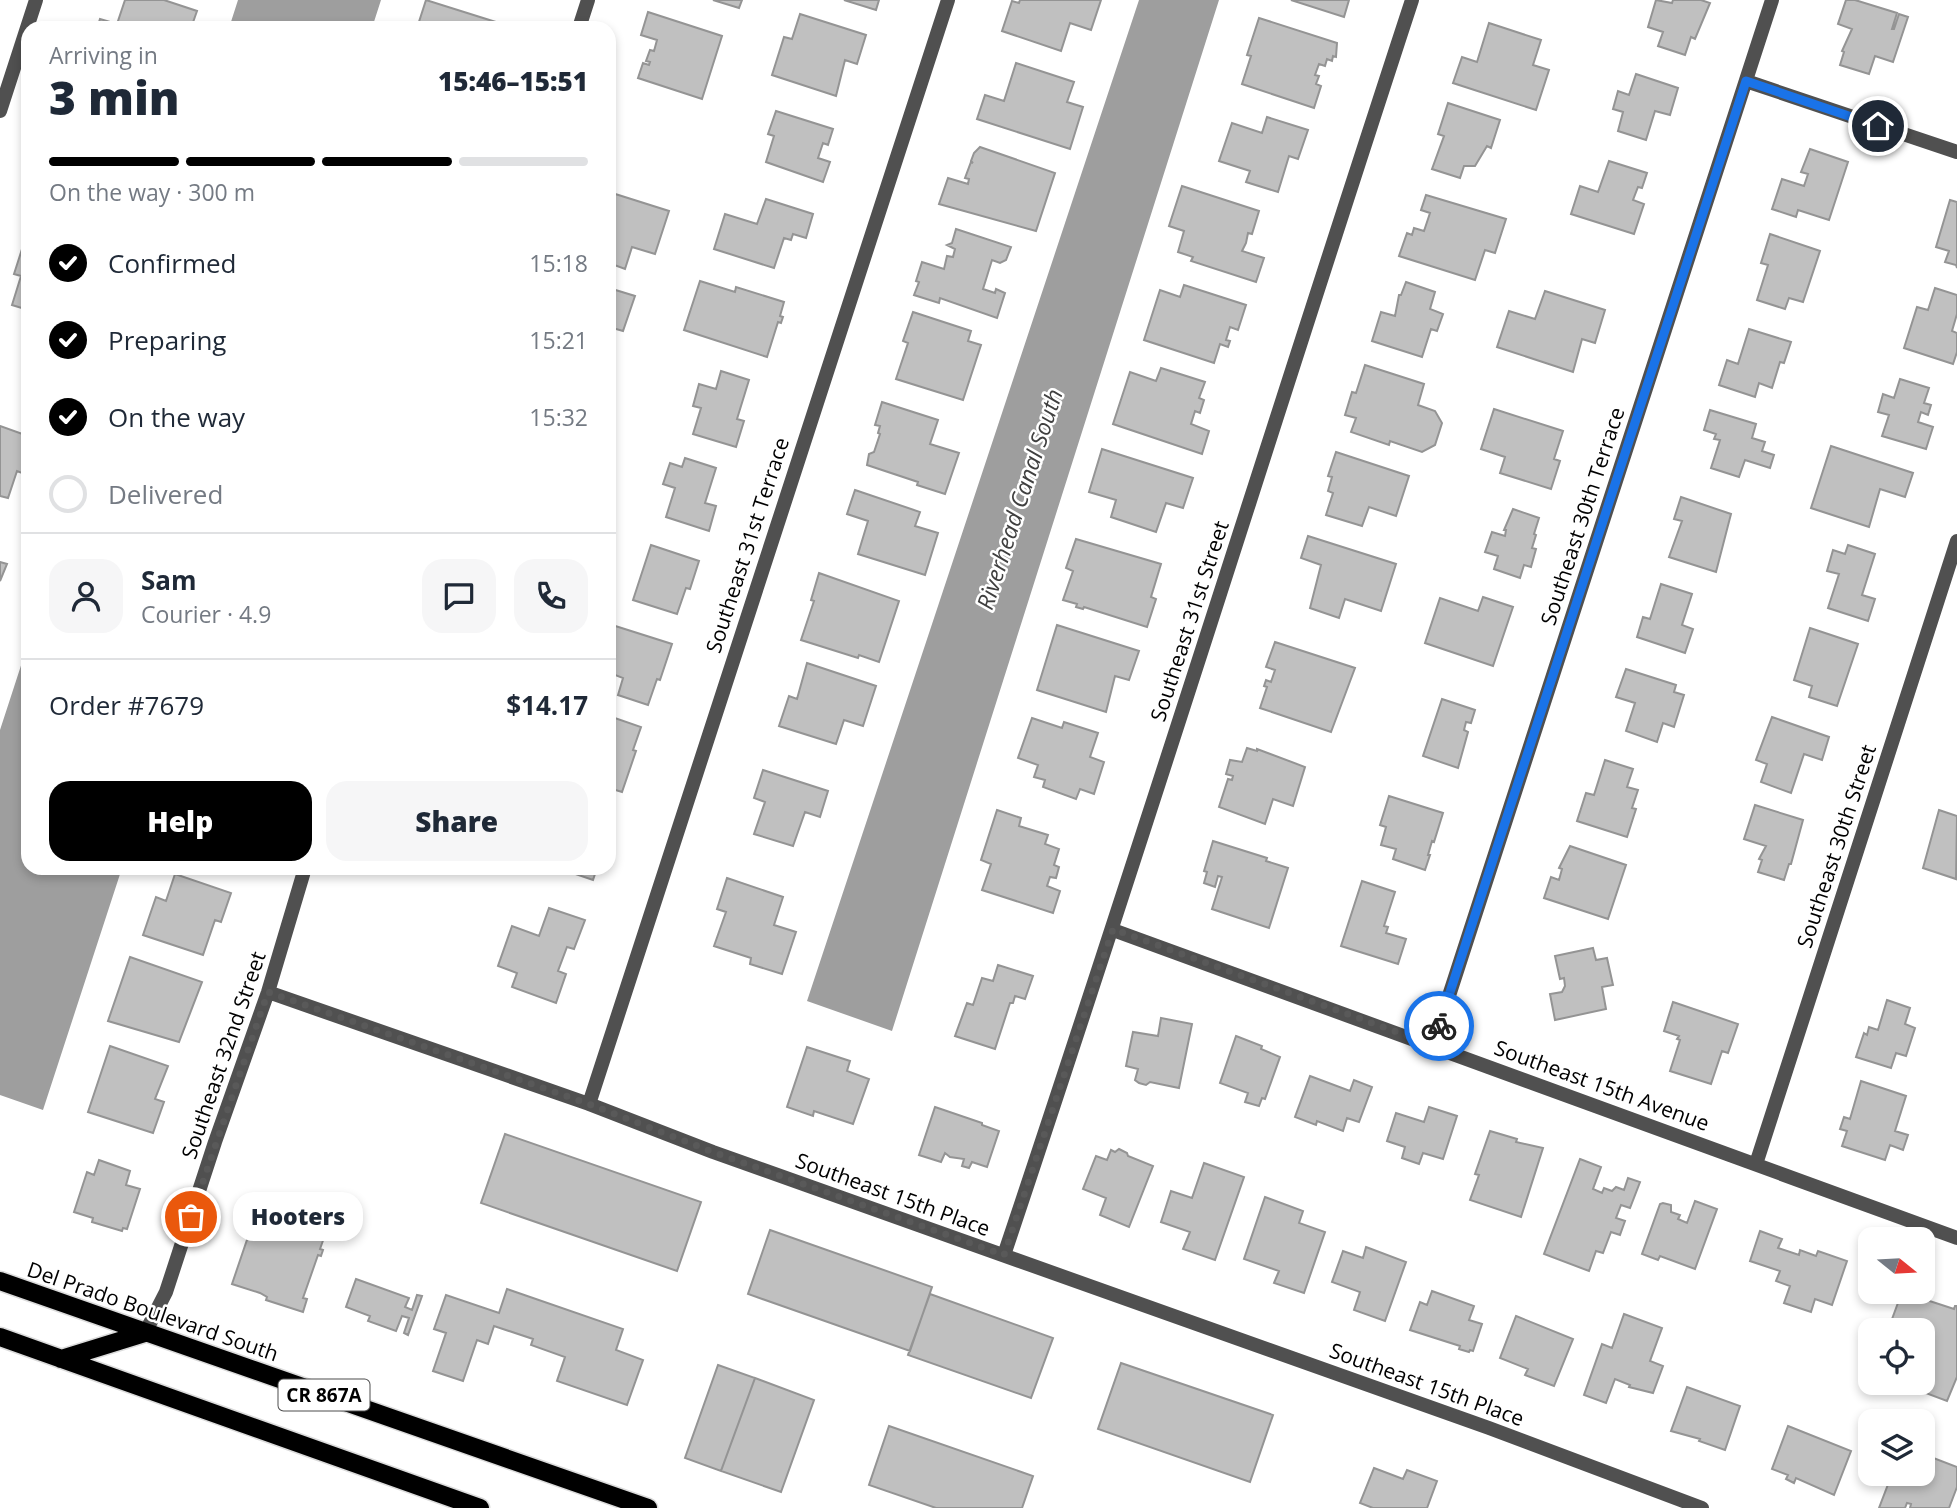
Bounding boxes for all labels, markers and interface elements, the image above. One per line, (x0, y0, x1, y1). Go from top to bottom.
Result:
text: Arriving in (49, 39, 158, 71)
text: 15:46–15:51 (438, 63, 588, 99)
text: 3 min (49, 66, 180, 128)
pin (1848, 96, 1908, 156)
icon: home (1859, 107, 1897, 145)
text: On the way · 300 m (49, 176, 255, 208)
icon: check (49, 244, 87, 282)
text: Confirmed (108, 245, 236, 281)
text: 15:18 (529, 247, 588, 279)
icon: check (49, 321, 87, 359)
text: Preparing (108, 322, 226, 358)
text: 15:21 (529, 324, 588, 356)
water label: Riverhead Canal South (968, 385, 1070, 613)
icon: check (49, 398, 87, 436)
text: On the way (108, 399, 245, 435)
text: 15:32 (529, 401, 588, 433)
street label: Southeast 30th Terrace (1534, 403, 1630, 629)
street label: Southeast 31st Terrace (699, 434, 795, 656)
text: Delivered (108, 476, 223, 512)
street label: Southeast 31st Street (1143, 517, 1235, 725)
button: person (49, 559, 123, 633)
button: chat (422, 559, 496, 633)
button: phone (514, 559, 588, 633)
text: Sam (141, 562, 197, 598)
text: Courier · 4.9 (141, 598, 271, 630)
text: Order #7679 (49, 687, 204, 723)
text: $14.17 (506, 687, 588, 723)
street label: Southeast 30th Street (1790, 741, 1882, 951)
button: Help (49, 781, 312, 861)
button: Share (326, 781, 588, 861)
street label: Southeast 32nd Street (174, 948, 272, 1162)
courier (1404, 991, 1474, 1061)
icon: bike (1420, 1007, 1458, 1045)
street label: Southeast 15th Avenue (1491, 1033, 1713, 1137)
street label: Southeast 15th Place (792, 1146, 994, 1242)
pin (161, 1187, 221, 1247)
callout: Hooters (233, 1192, 362, 1242)
icon: bag (172, 1198, 210, 1236)
text: Hooters (251, 1200, 345, 1232)
north arrow (1858, 1227, 1936, 1304)
map controls (1858, 1227, 1935, 1486)
street label: Del Prado Boulevard South (24, 1255, 282, 1367)
button: locate (1858, 1318, 1935, 1395)
street label: Southeast 15th Place (1326, 1336, 1528, 1432)
road number: CR 867A (278, 1380, 370, 1410)
button: layers (1858, 1409, 1935, 1486)

